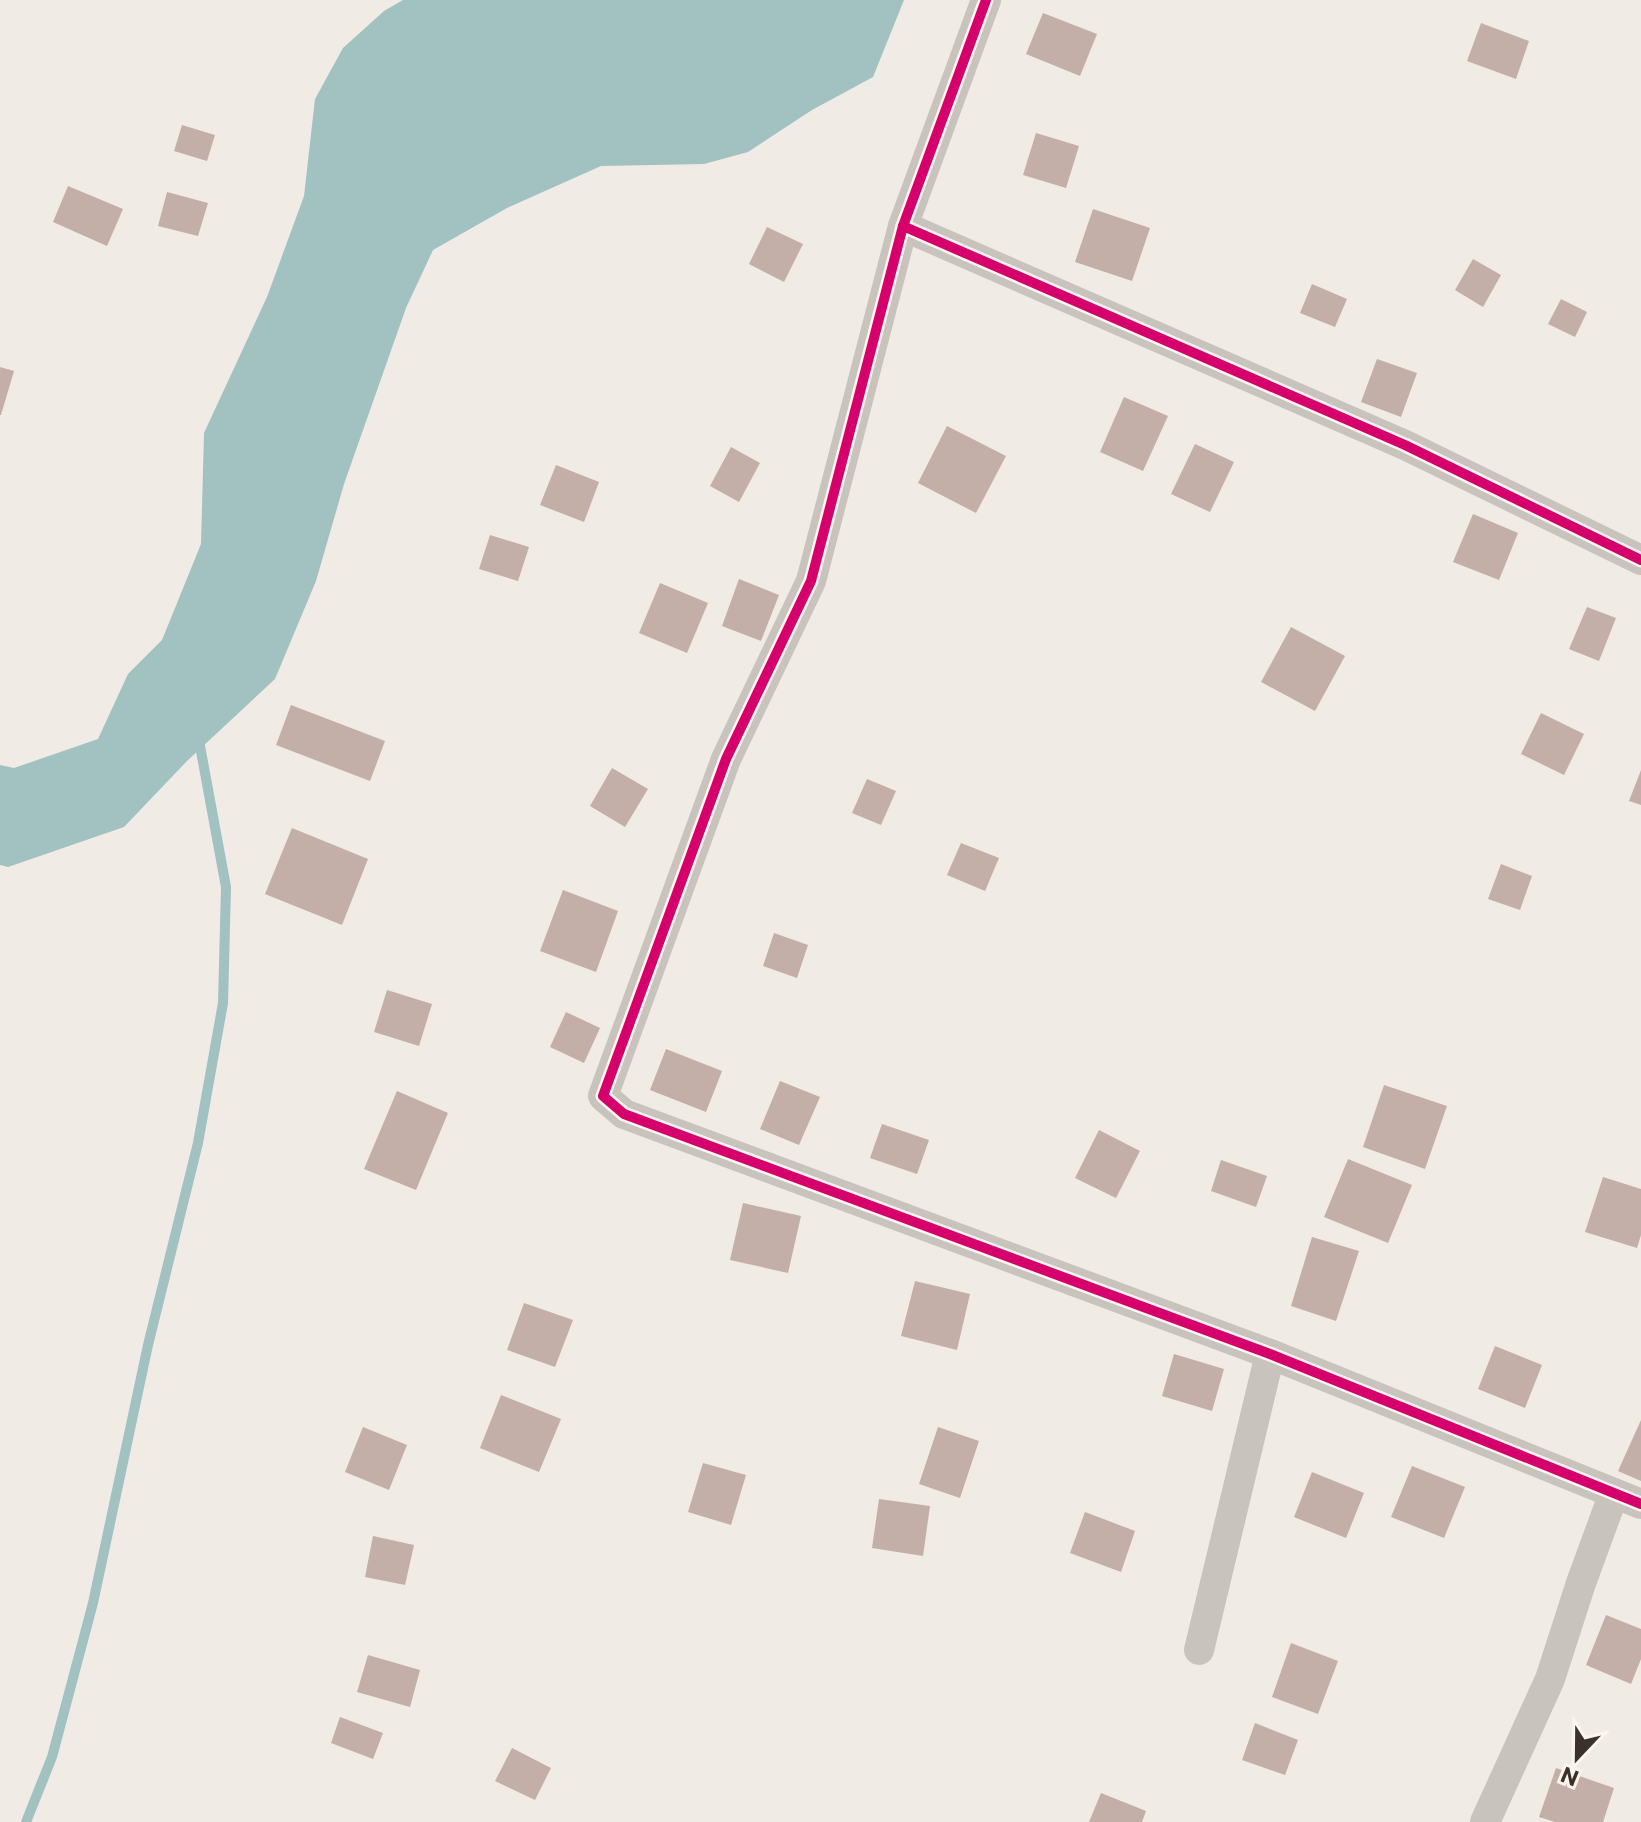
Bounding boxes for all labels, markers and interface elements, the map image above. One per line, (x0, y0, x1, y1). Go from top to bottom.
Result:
north arrow (1537, 1718, 1617, 1798)
text: N (1557, 1761, 1582, 1793)

